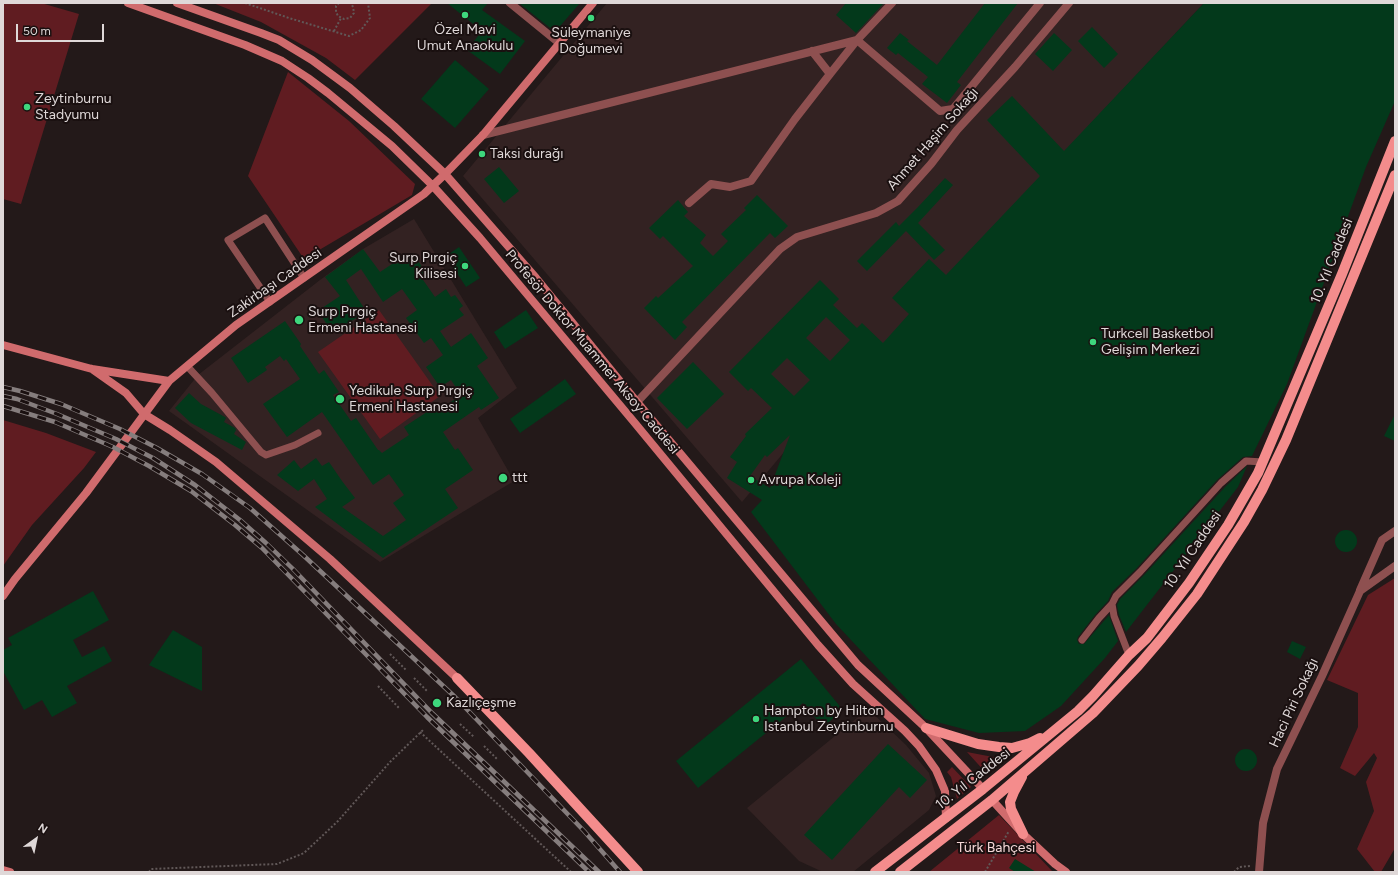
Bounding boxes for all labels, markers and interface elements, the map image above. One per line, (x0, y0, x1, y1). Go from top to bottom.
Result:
marker: Özel Mavi Umut Anaokulu (460, 10, 470, 20)
marker: Süleymaniye Doğumevi (586, 13, 596, 23)
scale bar (18, 16, 106, 42)
place label: Özel Mavi Umut Anaokulu (417, 22, 513, 54)
text: 50 m (23, 24, 51, 38)
place label: Süleymaniye Doğumevi (551, 25, 631, 58)
street label: Ahmet Haşim Sokağı (884, 84, 982, 194)
place label: Zeytinburnu Stadyumu (35, 91, 112, 124)
marker: Zeytinburnu Stadyumu (22, 102, 32, 112)
place label: Taksi durağı (490, 146, 563, 162)
marker: Taksi durağı (477, 149, 487, 159)
street label: 10. Yıl Caddesi (1307, 216, 1357, 306)
street label: Zakirbaşı Caddesi (225, 244, 325, 322)
street label: Profesör Doktor Muammer Aksoy Caddesi (501, 246, 683, 458)
place label: Surp Pırgiç Kilisesi (389, 250, 457, 282)
marker: Surp Pırgiç Kilisesi (460, 261, 470, 271)
place label: Surp Pırgiç Ermeni Hastanesi (308, 304, 417, 336)
marker: Surp Pırgiç Ermeni Hastanesi (293, 314, 305, 326)
place label: Turkcell Basketbol Gelişim Merkezi (1101, 326, 1213, 358)
marker: Turkcell Basketbol Gelişim Merkezi (1088, 337, 1098, 347)
place label: Yedikule Surp Pırgiç Ermeni Hastanesi (349, 383, 472, 416)
marker: Yedikule Surp Pırgiç Ermeni Hastanesi (334, 393, 346, 405)
place label: ttt (512, 470, 528, 486)
marker: ttt (497, 472, 509, 484)
place label: Avrupa Koleji (759, 472, 841, 488)
marker: Avrupa Koleji (746, 475, 756, 485)
street label: 10. Yıl Caddesi (1161, 508, 1225, 592)
street label: Haci Piri Sokağı (1266, 656, 1322, 750)
place label: Kazlıçeşme (446, 695, 516, 711)
marker: Kazlıçeşme (431, 697, 443, 709)
place label: Hampton by Hilton Istanbul Zeytinburnu (764, 703, 894, 736)
marker: Hampton by Hilton Istanbul Zeytinburnu (751, 714, 761, 724)
street label: 10. Yıl Caddesi (932, 745, 1014, 813)
north arrow (16, 819, 56, 859)
text: N (36, 821, 50, 836)
park label: Türk Bahçesi (957, 840, 1035, 856)

